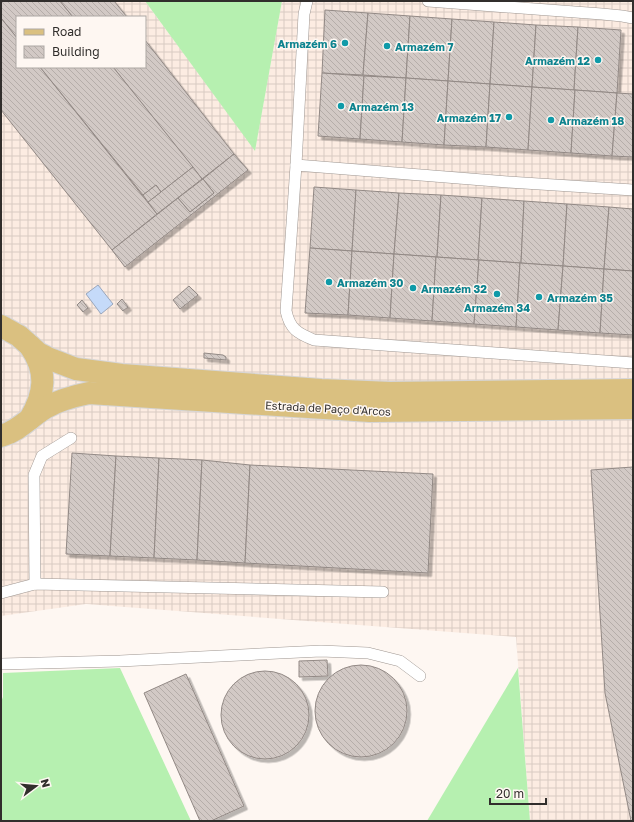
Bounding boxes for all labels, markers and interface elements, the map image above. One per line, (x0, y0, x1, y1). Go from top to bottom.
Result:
legend (16, 16, 146, 68)
text: Road (52, 24, 81, 39)
place label: Armazém 6 (277, 37, 337, 50)
marker: Armazém 6 (340, 38, 350, 48)
place label: Armazém 7 (395, 40, 454, 53)
marker: Armazém 7 (382, 41, 392, 51)
text: Building (52, 44, 100, 59)
place label: Armazém 12 (525, 54, 590, 67)
marker: Armazém 12 (593, 55, 603, 65)
place label: Armazém 13 (349, 100, 414, 113)
marker: Armazém 13 (336, 101, 346, 111)
place label: Armazém 17 (437, 111, 501, 124)
marker: Armazém 17 (504, 112, 514, 122)
place label: Armazém 18 (559, 114, 624, 127)
marker: Armazém 18 (546, 115, 556, 125)
place label: Armazém 30 (337, 276, 403, 289)
marker: Armazém 30 (324, 277, 334, 287)
place label: Armazém 32 (421, 282, 487, 295)
marker: Armazém 32 (408, 283, 418, 293)
marker: Armazém 34 (492, 289, 502, 299)
place label: Armazém 35 (547, 291, 613, 304)
marker: Armazém 35 (534, 292, 544, 302)
place label: Armazém 34 (464, 301, 530, 314)
street label: Estrada de Paço d'Arcos (265, 398, 391, 418)
north arrow (16, 766, 56, 806)
text: N (39, 777, 53, 789)
scale bar (490, 780, 546, 806)
text: 20 m (496, 786, 524, 801)

